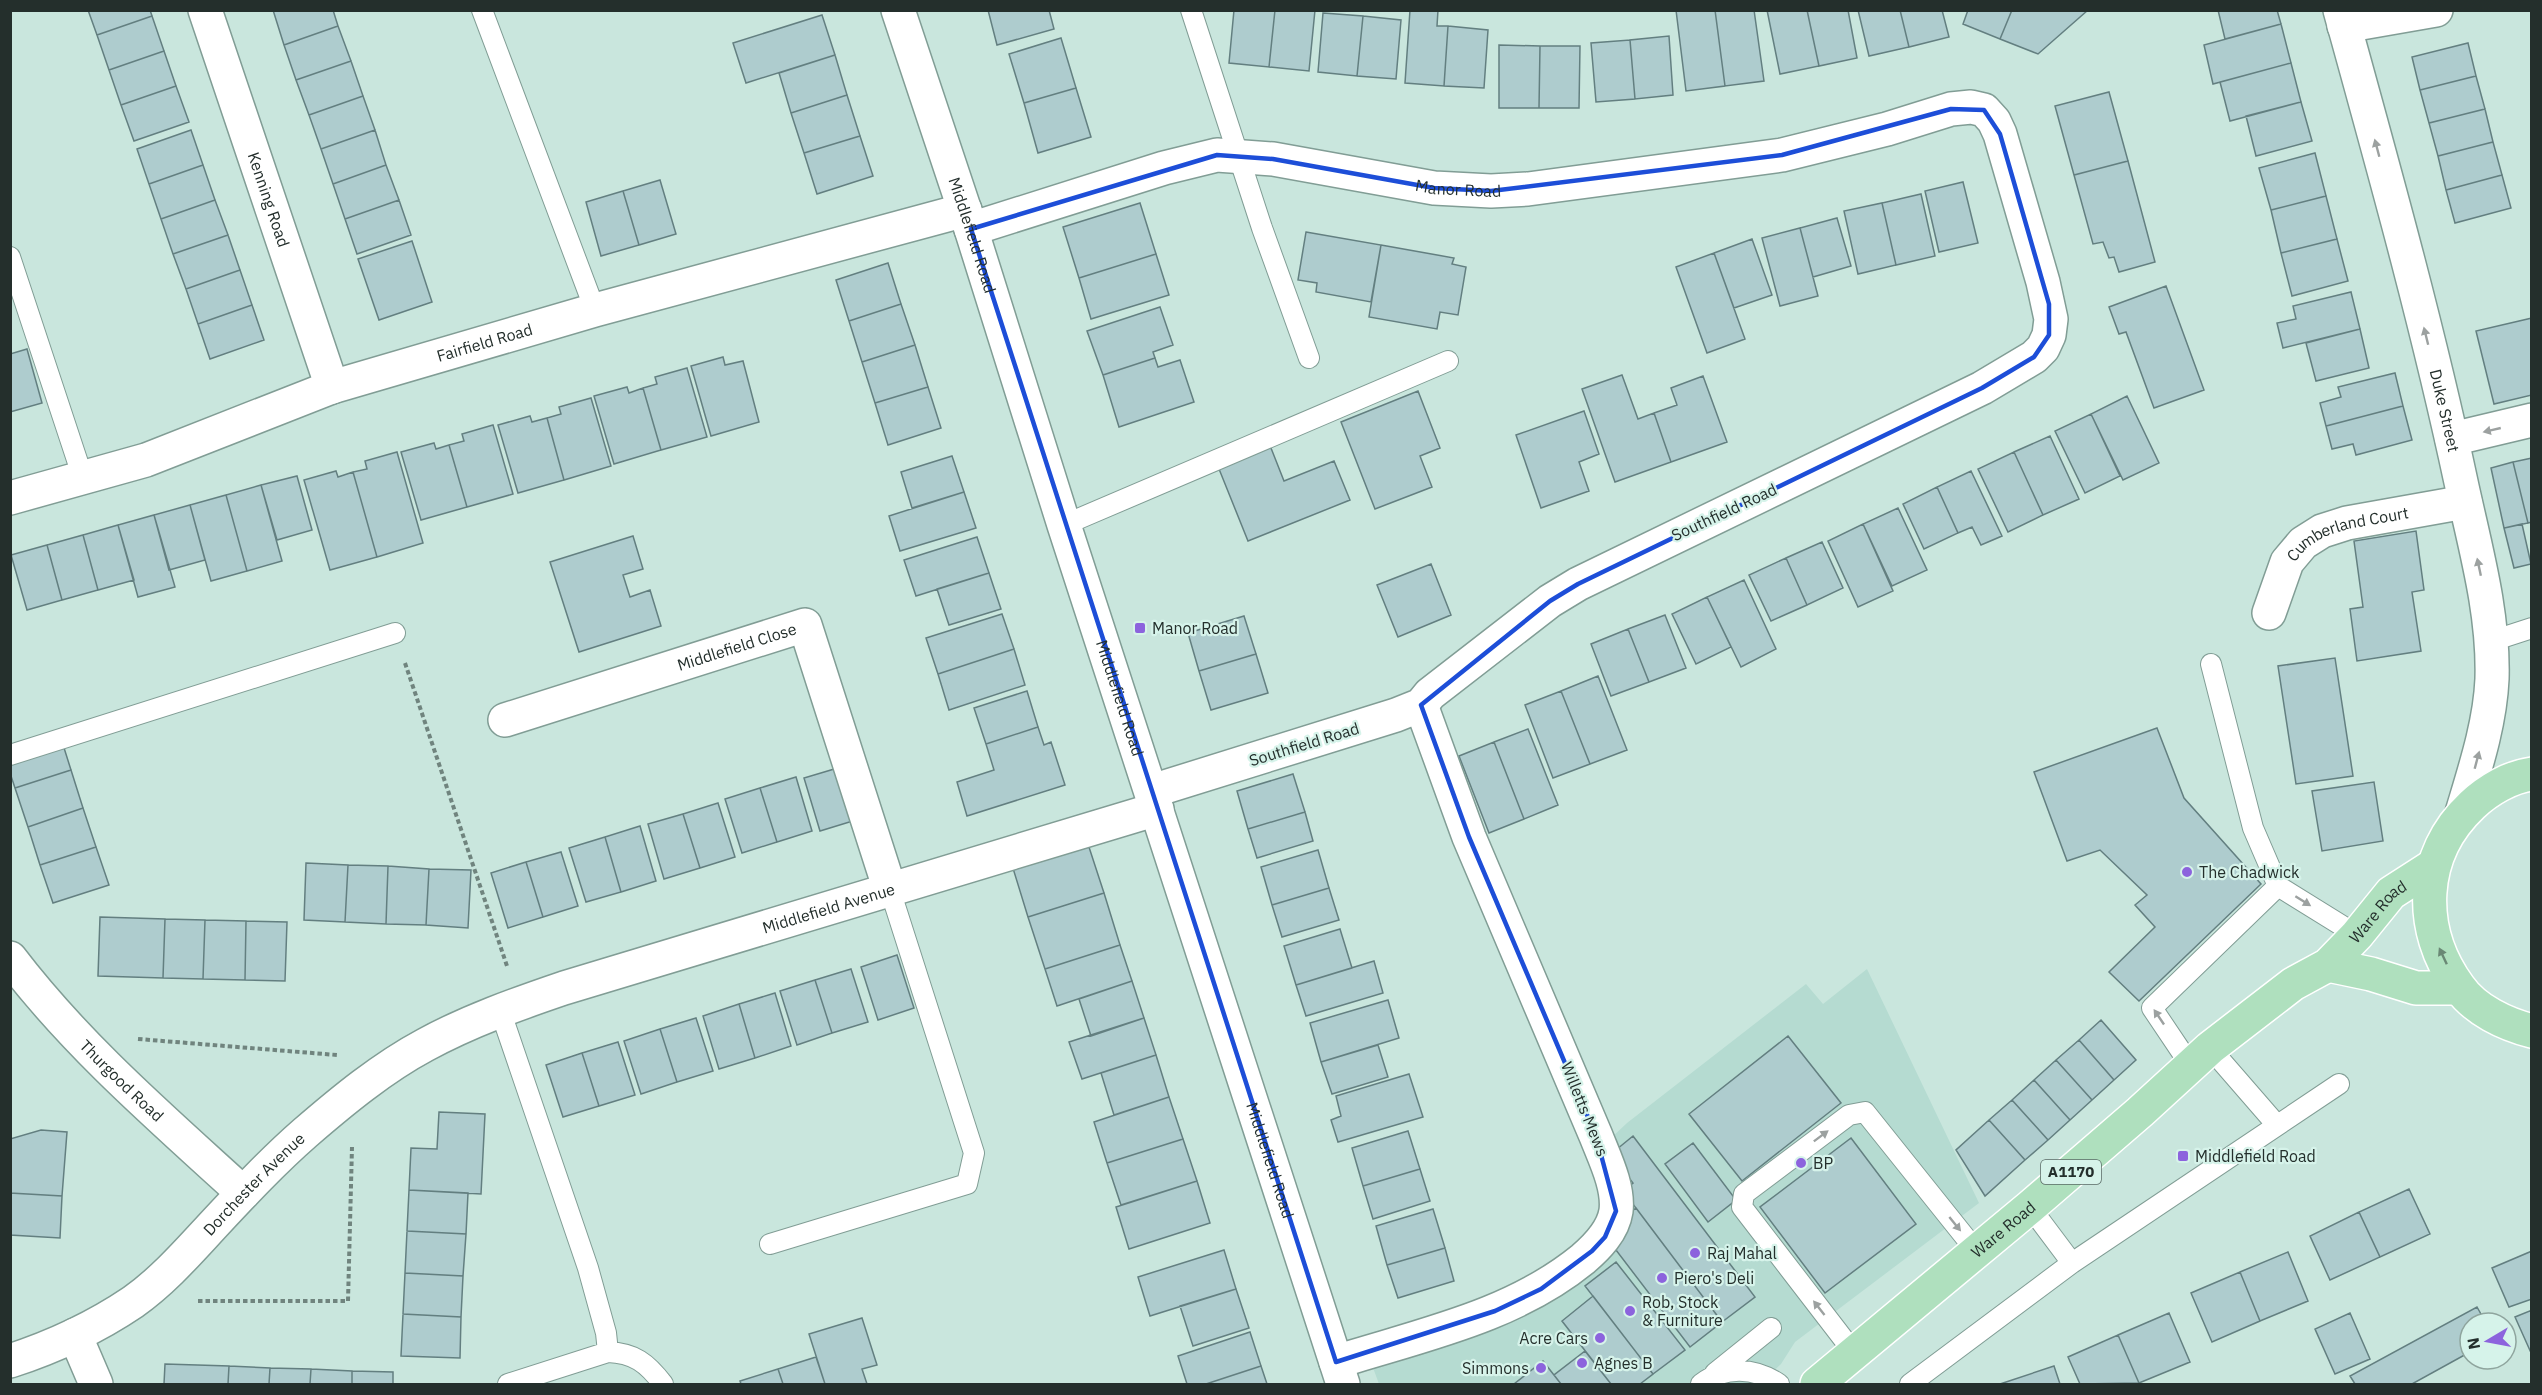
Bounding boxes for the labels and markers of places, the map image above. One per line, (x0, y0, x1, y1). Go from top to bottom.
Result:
place label: Manor Road (1152, 618, 1238, 638)
marker: Manor Road (1133, 621, 1147, 635)
place label: The Chadwick (2199, 862, 2300, 882)
marker: The Chadwick (2180, 865, 2194, 879)
place label: Middlefield Road (2195, 1146, 2316, 1166)
marker: Middlefield Road (2176, 1149, 2190, 1163)
place label: BP (1813, 1153, 1833, 1173)
marker: BP (1794, 1156, 1808, 1170)
place label: Raj Mahal (1707, 1243, 1777, 1263)
marker: Raj Mahal (1688, 1246, 1702, 1260)
place label: Piero's Deli (1674, 1268, 1754, 1288)
marker: Piero's Deli (1655, 1271, 1669, 1285)
place label: Rob, Stock & Furniture (1642, 1292, 1723, 1330)
marker: Rob, Stock & Furniture (1623, 1304, 1637, 1318)
place label: Acre Cars (1519, 1328, 1588, 1348)
marker: Acre Cars (1593, 1331, 1607, 1345)
place label: Agnes B (1594, 1353, 1653, 1373)
marker: Agnes B (1575, 1356, 1589, 1370)
place label: Simmons (1462, 1358, 1529, 1378)
marker: Simmons (1534, 1361, 1548, 1375)

